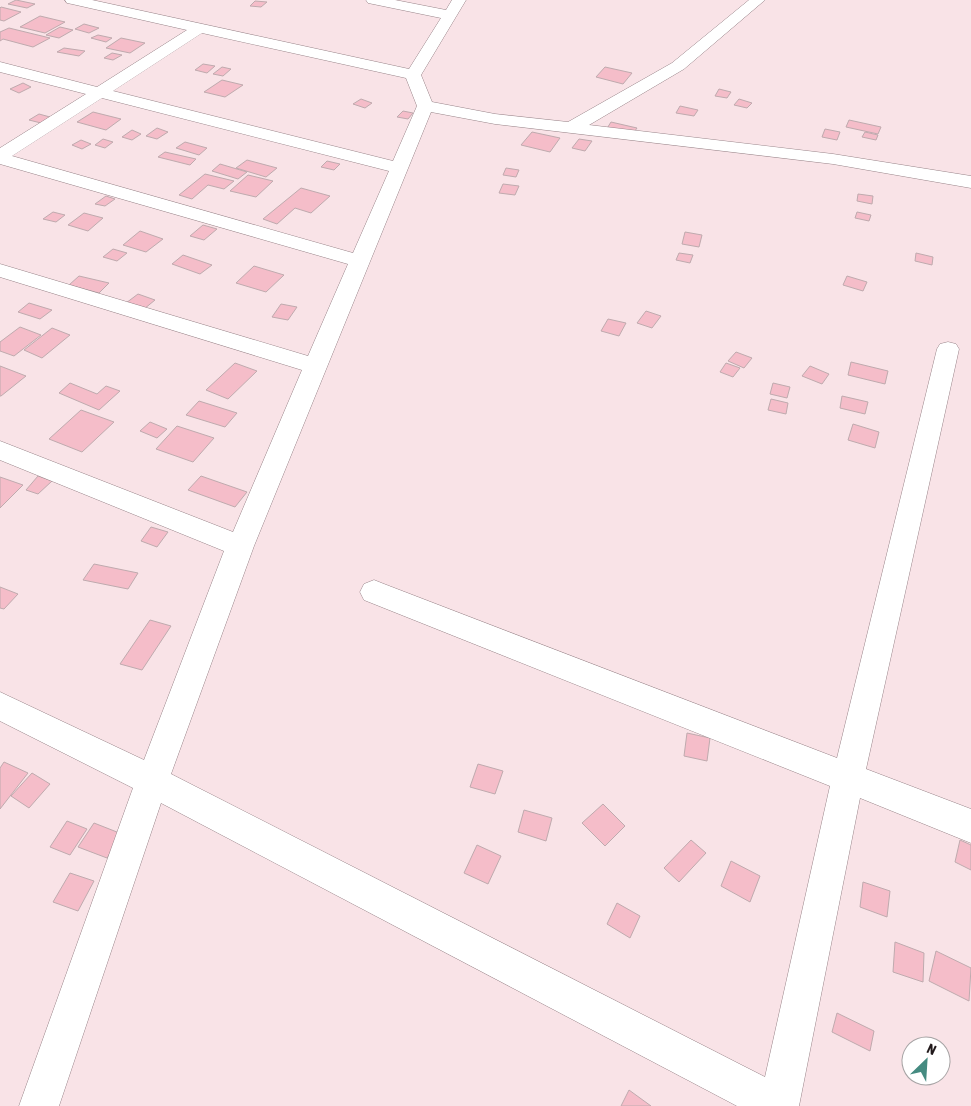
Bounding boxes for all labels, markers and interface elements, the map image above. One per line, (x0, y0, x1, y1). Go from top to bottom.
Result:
north arrow (901, 1036, 951, 1086)
text: N (924, 1040, 939, 1058)

